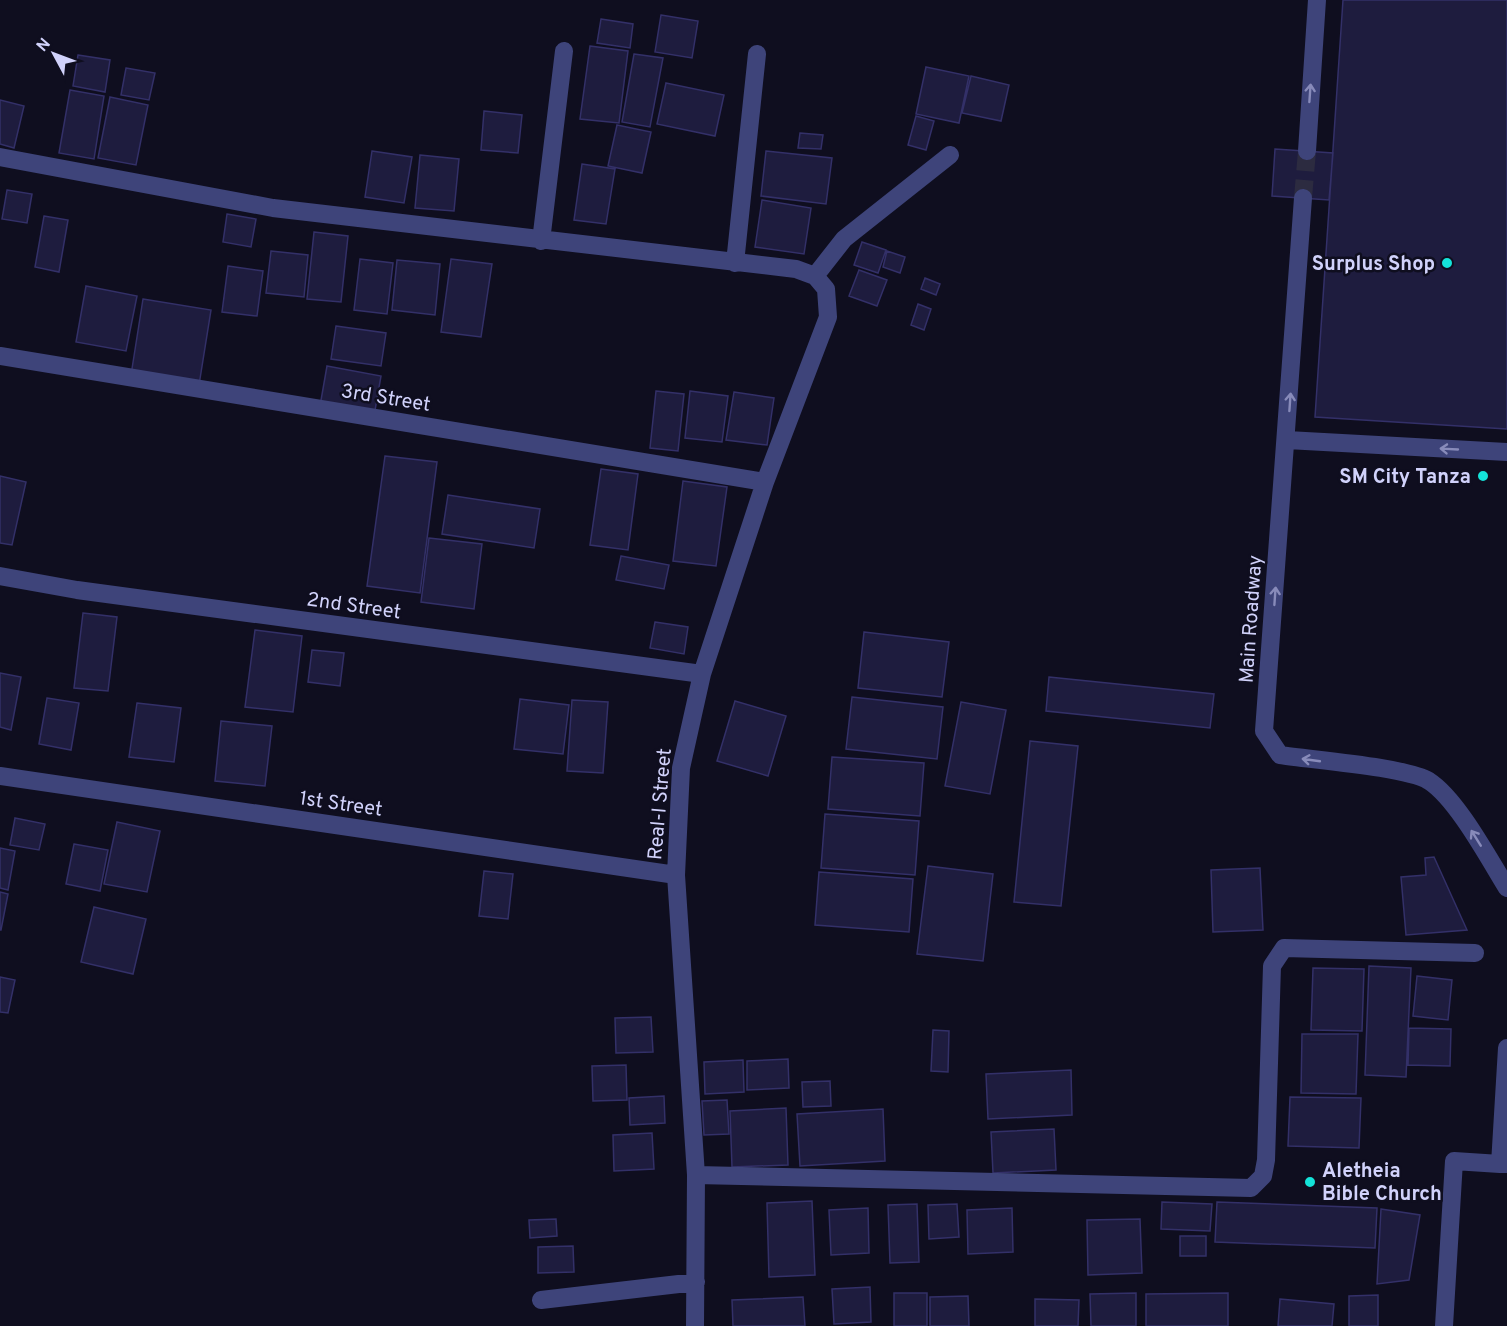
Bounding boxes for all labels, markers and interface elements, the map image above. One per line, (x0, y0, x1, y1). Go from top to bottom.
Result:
north arrow (24, 24, 84, 84)
text: N (33, 35, 56, 56)
one-way arrow (1305, 83, 1316, 103)
place label: Surplus Shop (1312, 252, 1435, 278)
marker: Surplus Shop (1440, 256, 1454, 270)
street label: 3rd Street (339, 379, 432, 419)
one-way arrow (1285, 393, 1296, 413)
one-way arrow (1439, 443, 1459, 454)
place label: SM City Tanza (1339, 465, 1471, 491)
marker: SM City Tanza (1476, 469, 1490, 483)
street label: Main Roadway (1235, 554, 1269, 684)
one-way arrow (1269, 587, 1280, 607)
street label: 2nd Street (305, 588, 402, 626)
street label: Real-I Street (643, 747, 679, 861)
one-way arrow (1301, 754, 1321, 765)
street label: 1st Street (298, 786, 384, 824)
one-way arrow (1470, 831, 1482, 847)
place label: Aletheia Bible Church (1322, 1159, 1442, 1208)
marker: Aletheia Bible Church (1303, 1175, 1317, 1189)

